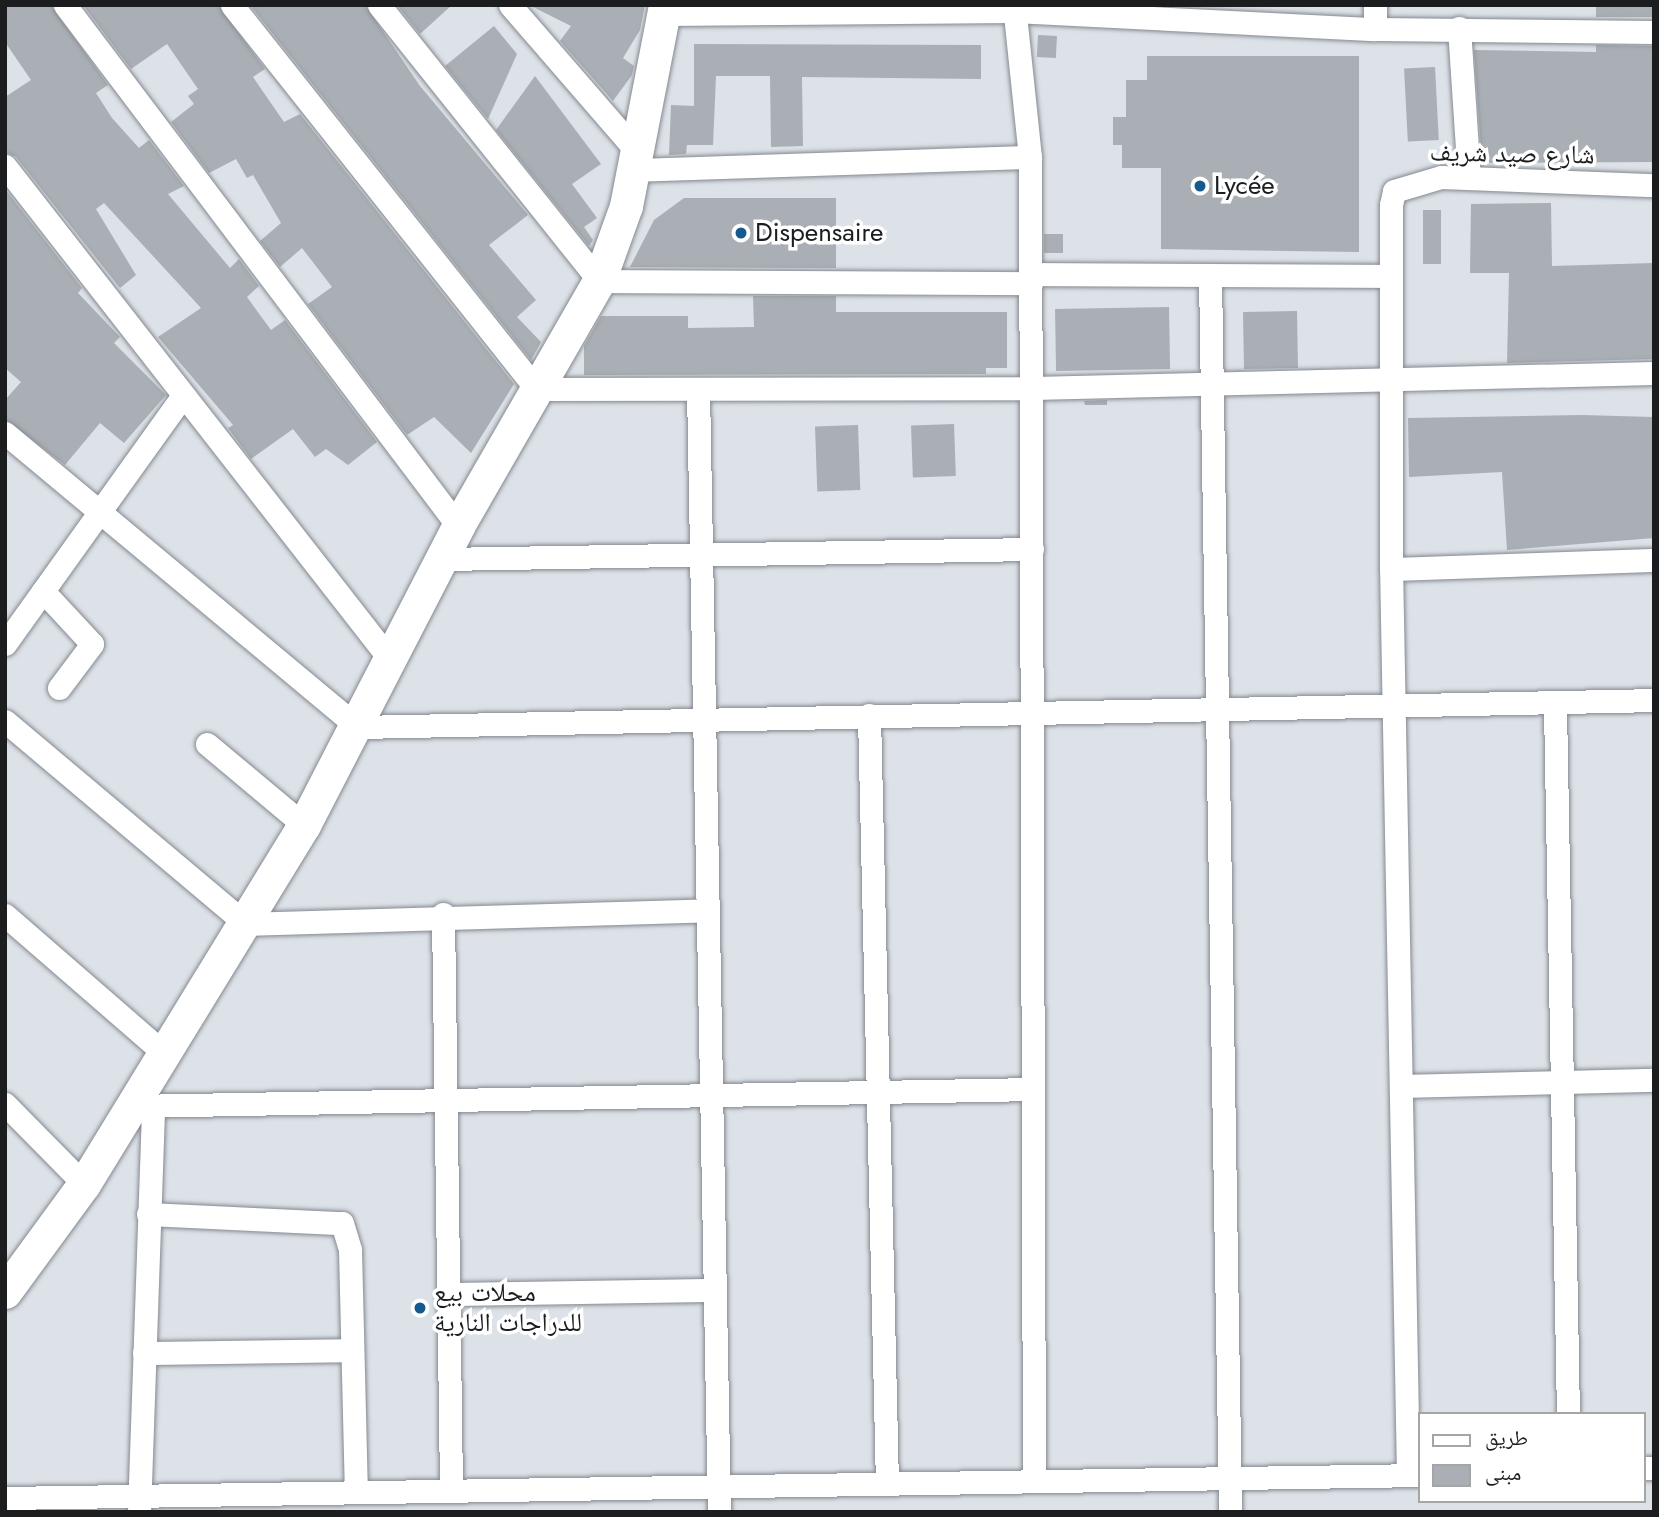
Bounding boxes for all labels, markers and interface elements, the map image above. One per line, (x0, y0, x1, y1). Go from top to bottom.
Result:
street label: شارع صيد شريف (1429, 137, 1595, 171)
place label: Lycée (1214, 170, 1275, 202)
marker: Lycée (1192, 178, 1208, 194)
place label: Dispensaire (755, 217, 883, 249)
marker: Dispensaire (733, 225, 749, 241)
place label: محلات بيع للدراجات النارية (434, 1277, 582, 1338)
marker: محلات بيع للدراجات النارية (412, 1300, 428, 1316)
legend (1418, 1412, 1645, 1503)
text: طريق (1485, 1423, 1528, 1453)
text: مبنى (1485, 1458, 1521, 1488)

